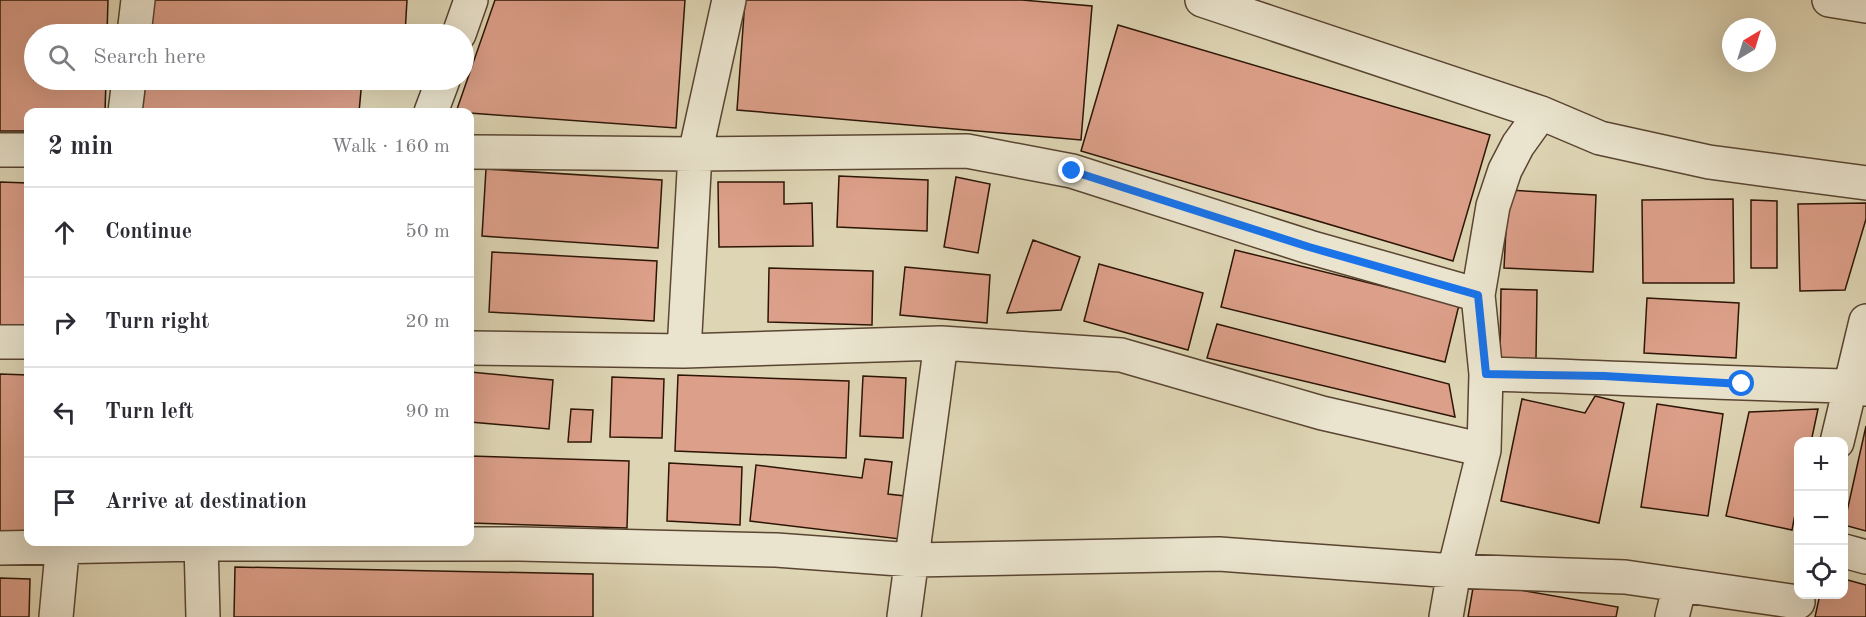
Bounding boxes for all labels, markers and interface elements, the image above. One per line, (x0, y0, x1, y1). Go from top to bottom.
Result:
north arrow (1722, 18, 1776, 72)
search box (24, 24, 474, 90)
icon: search (45, 41, 78, 74)
text: Search here (93, 46, 206, 68)
text: 2 min (48, 134, 113, 160)
text: Walk · 160 m (331, 137, 450, 157)
route end (1058, 157, 1084, 183)
icon: ahead (48, 216, 81, 249)
text: Continue (105, 221, 192, 243)
text: 50 m (405, 222, 450, 242)
icon: right (48, 306, 81, 339)
text: Turn right (105, 311, 209, 333)
text: 20 m (405, 312, 450, 332)
route start (1728, 370, 1754, 396)
icon: left (48, 396, 81, 429)
text: Turn left (105, 401, 194, 423)
text: 90 m (405, 402, 450, 422)
map controls (1794, 437, 1848, 599)
button: + (1794, 437, 1848, 491)
icon: arrive (48, 486, 81, 519)
text: Arrive at destination (105, 491, 307, 513)
button: − (1794, 491, 1848, 545)
button: locate (1794, 545, 1848, 599)

